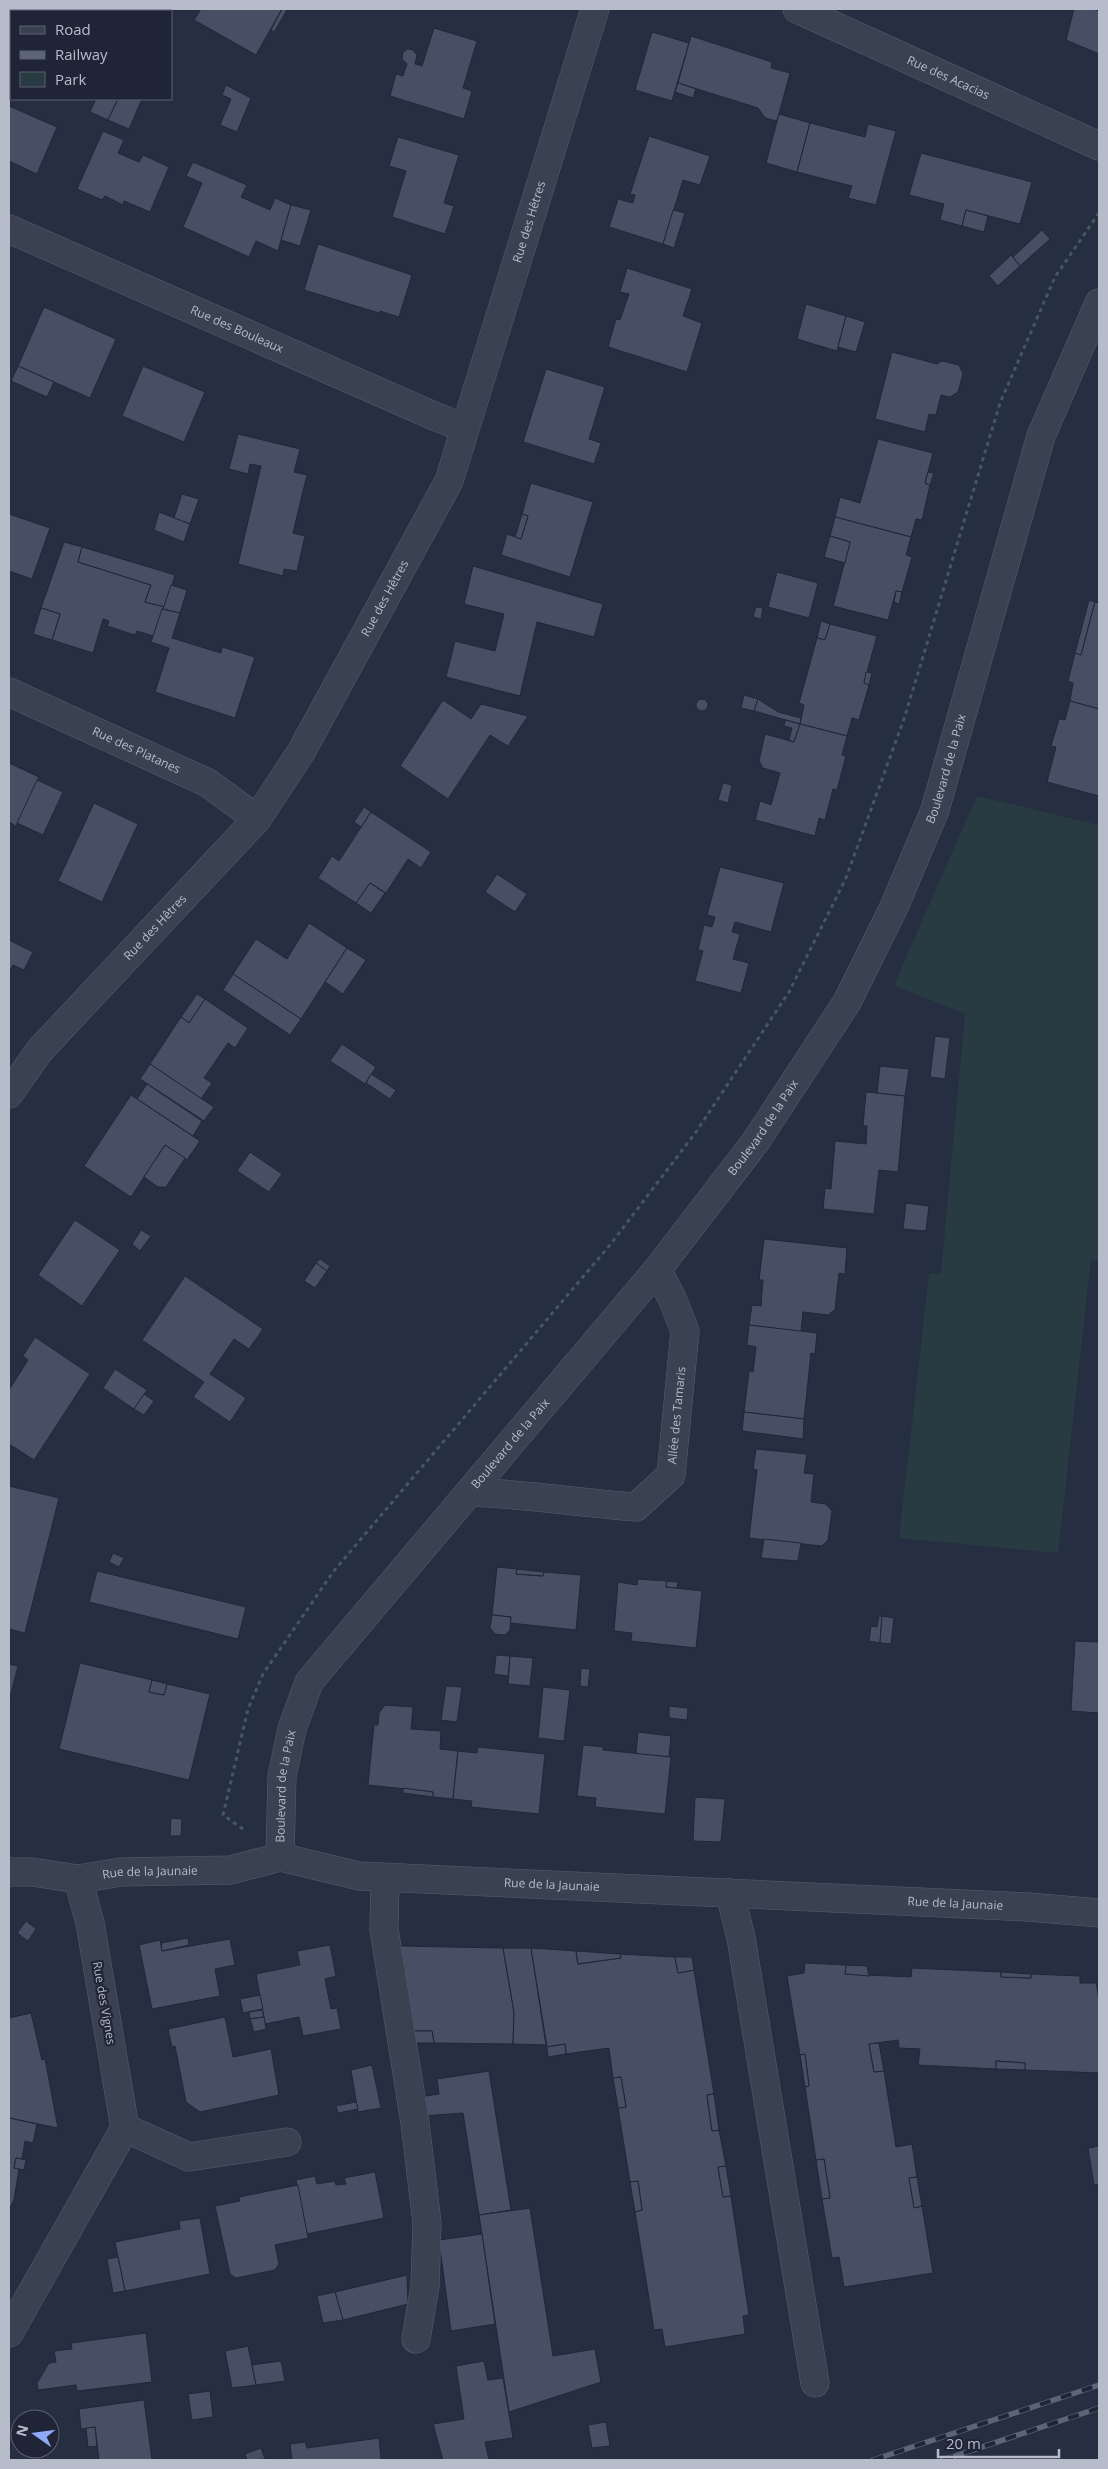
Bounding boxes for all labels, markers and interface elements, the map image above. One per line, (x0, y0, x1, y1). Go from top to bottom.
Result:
legend (10, 10, 172, 100)
text: Road (55, 19, 91, 39)
text: Railway (55, 44, 108, 64)
street label: Rue des Acacias (904, 51, 993, 103)
text: Park (55, 69, 86, 89)
street label: Rue des Hêtres (508, 178, 549, 265)
street label: Rue des Bouleaux (188, 301, 287, 357)
street label: Rue des Hêtres (357, 557, 412, 639)
street label: Boulevard de la Paix (921, 711, 970, 826)
street label: Rue des Platanes (90, 722, 184, 777)
street label: Rue des Hêtres (120, 890, 190, 964)
street label: Boulevard de la Paix (723, 1075, 802, 1179)
street label: Allée des Tamaris (663, 1366, 690, 1465)
street label: Boulevard de la Paix (467, 1394, 553, 1492)
street label: Boulevard de la Paix (271, 1728, 300, 1843)
street label: Rue de la Jaunaie (101, 1862, 198, 1883)
street label: Rue de la Jaunaie (504, 1874, 600, 1895)
street label: Rue de la Jaunaie (907, 1892, 1004, 1914)
street label: Rue des Vignes (89, 1960, 120, 2046)
north arrow (10, 2409, 60, 2459)
text: N (11, 2423, 32, 2439)
scale bar (938, 2426, 1059, 2458)
text: 20 m (946, 2433, 981, 2453)

